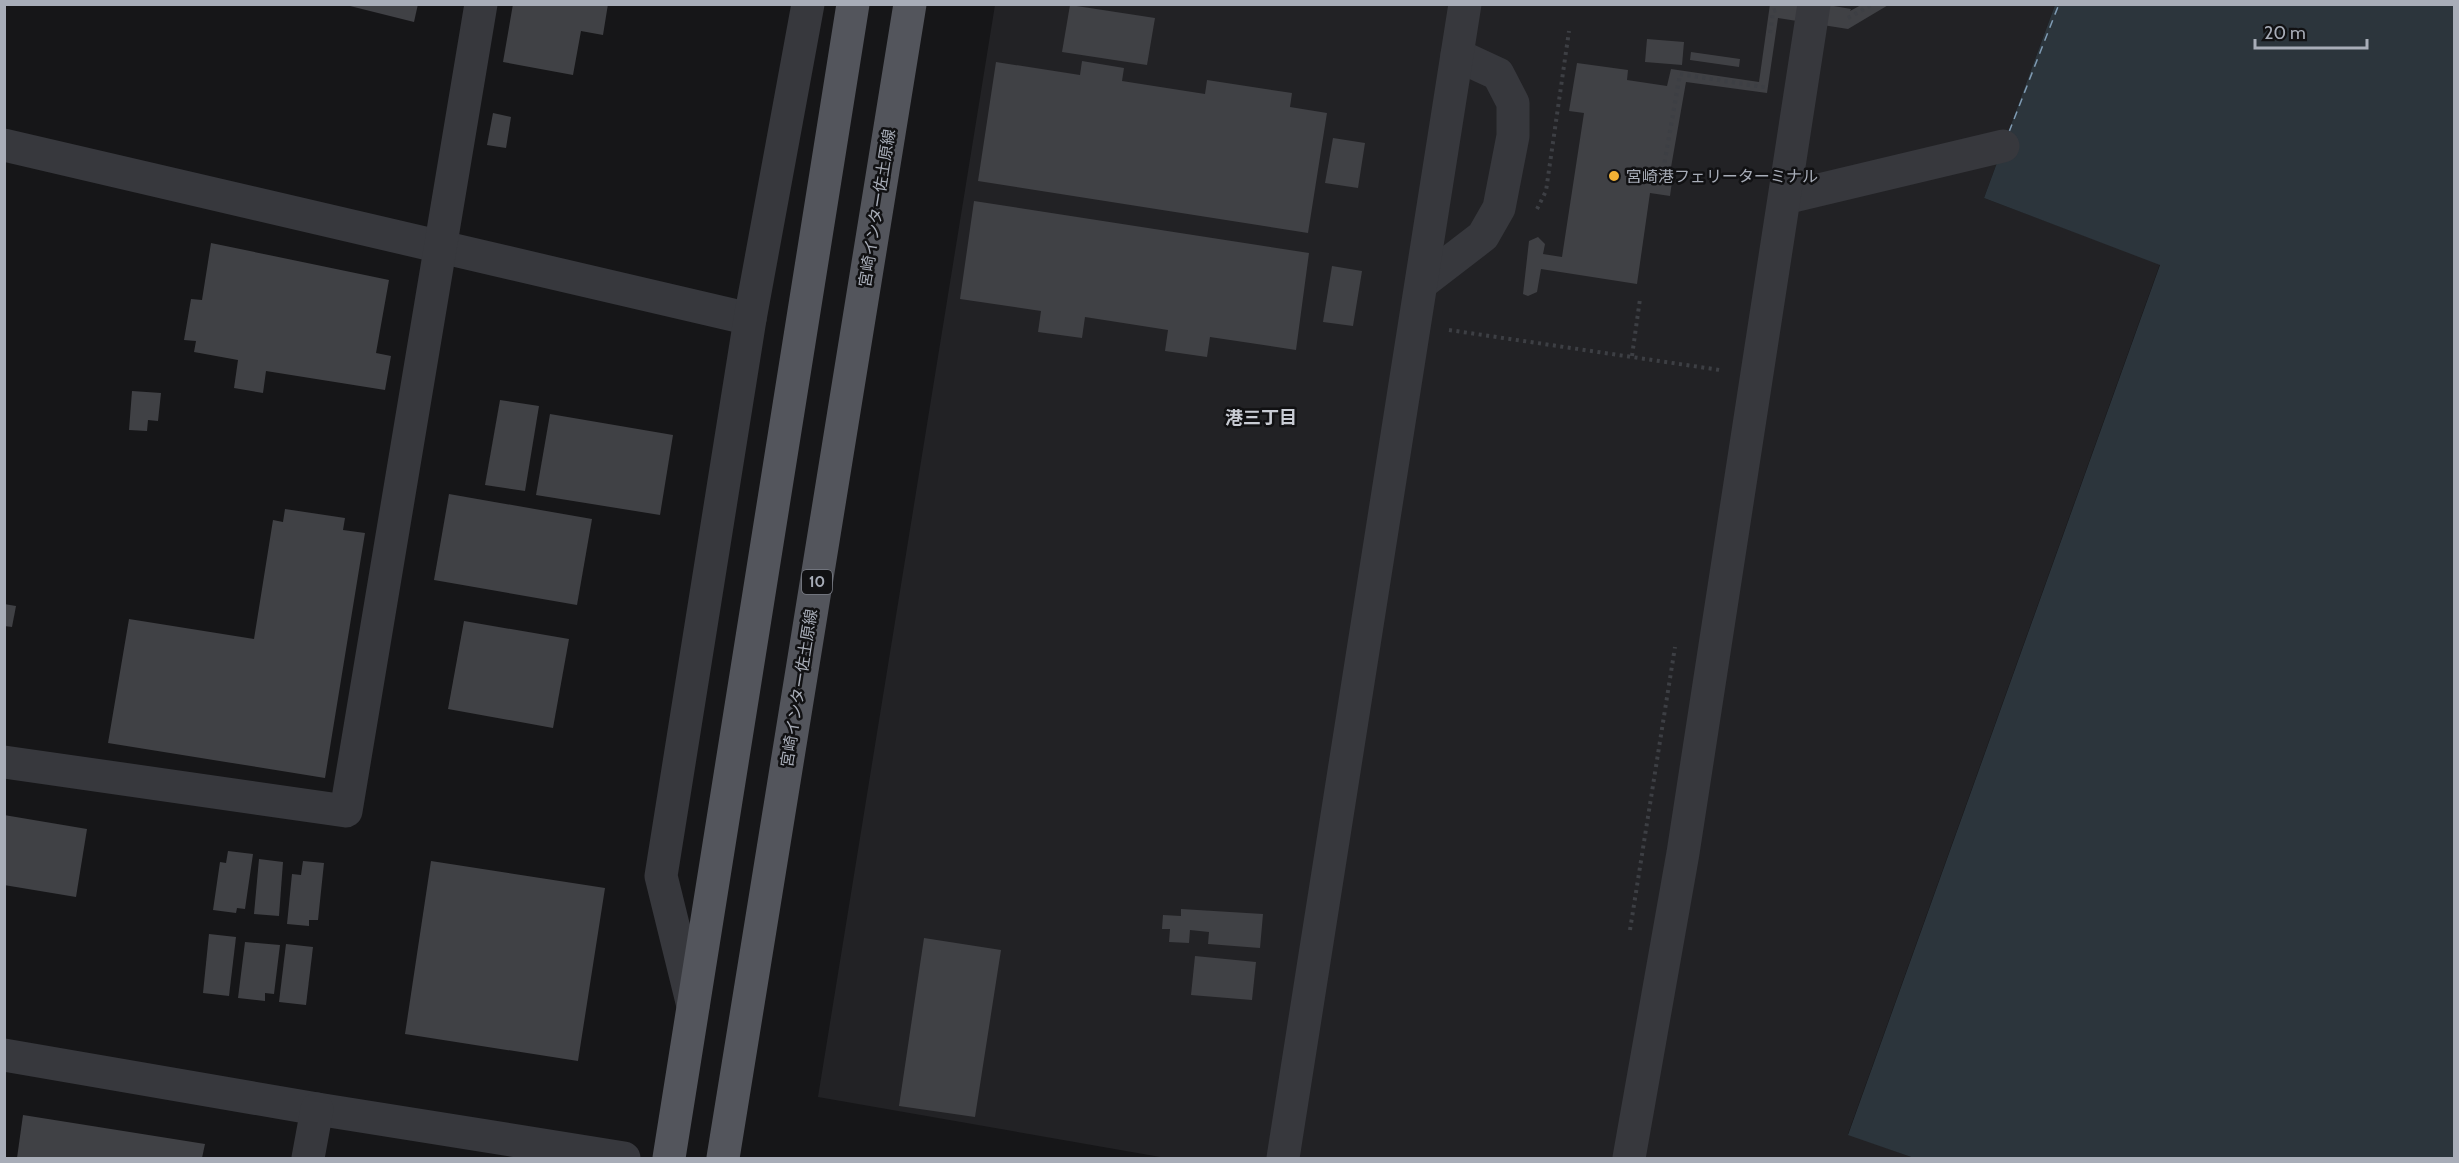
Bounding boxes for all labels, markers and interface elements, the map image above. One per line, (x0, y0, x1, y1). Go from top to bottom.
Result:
scale bar (2255, 12, 2368, 50)
text: 20 m (2264, 22, 2306, 44)
street label: 宮崎インター佐土原線 (855, 127, 899, 289)
place label: 宮崎港フェリーターミナル (1626, 167, 1818, 186)
marker: 宮崎港フェリーターミナル (1607, 169, 1621, 183)
district label: 港三丁目 (1225, 407, 1297, 429)
road number: 10 (802, 570, 832, 594)
street label: 宮崎インター佐土原線 (777, 607, 821, 769)

